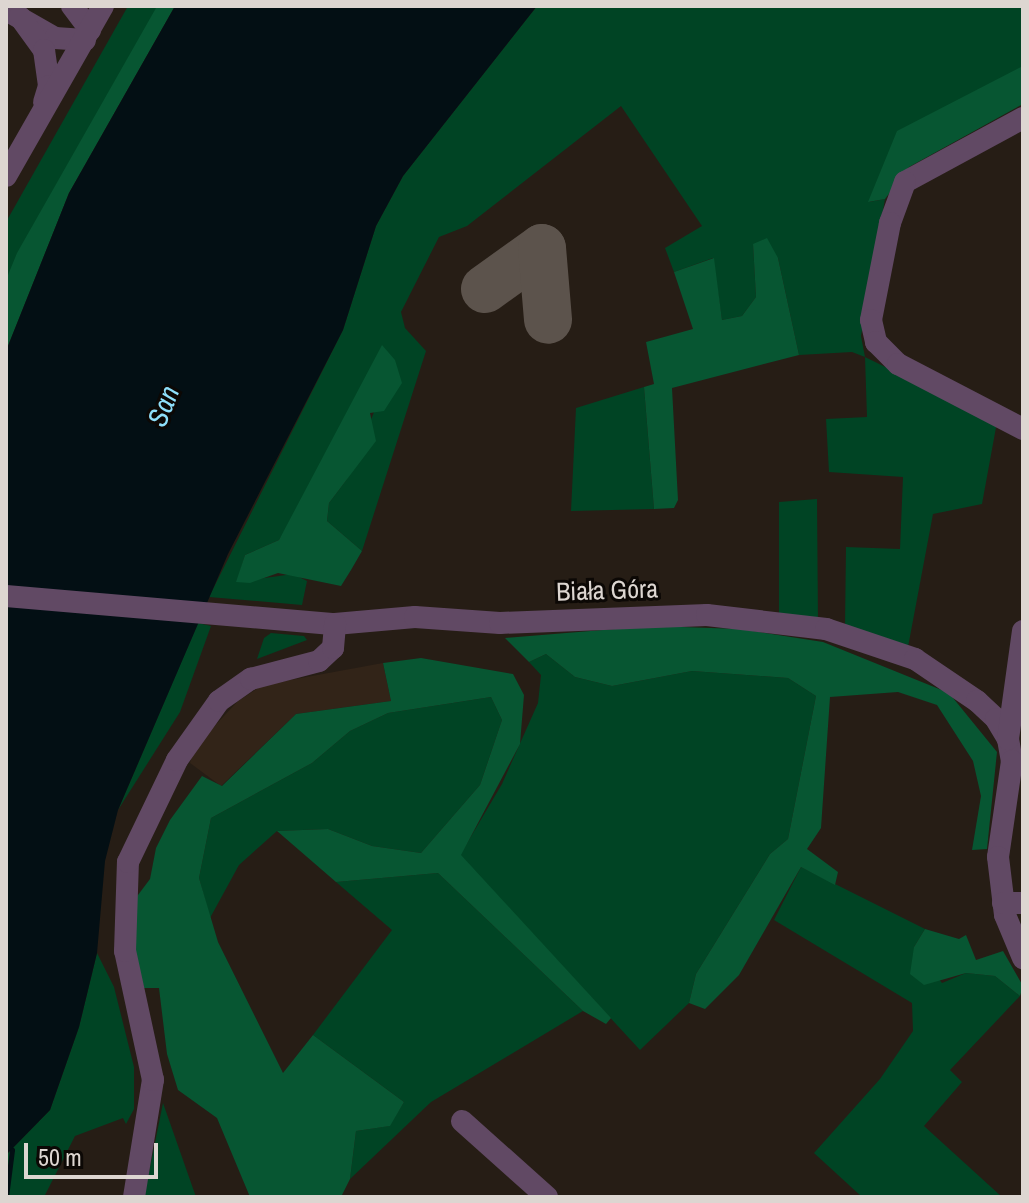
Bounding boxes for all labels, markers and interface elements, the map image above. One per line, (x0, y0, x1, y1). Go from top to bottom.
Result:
water label: San (140, 381, 186, 431)
street label: Biała Góra (556, 573, 658, 607)
scale bar (28, 1127, 162, 1177)
text: 50 m (38, 1141, 82, 1173)

